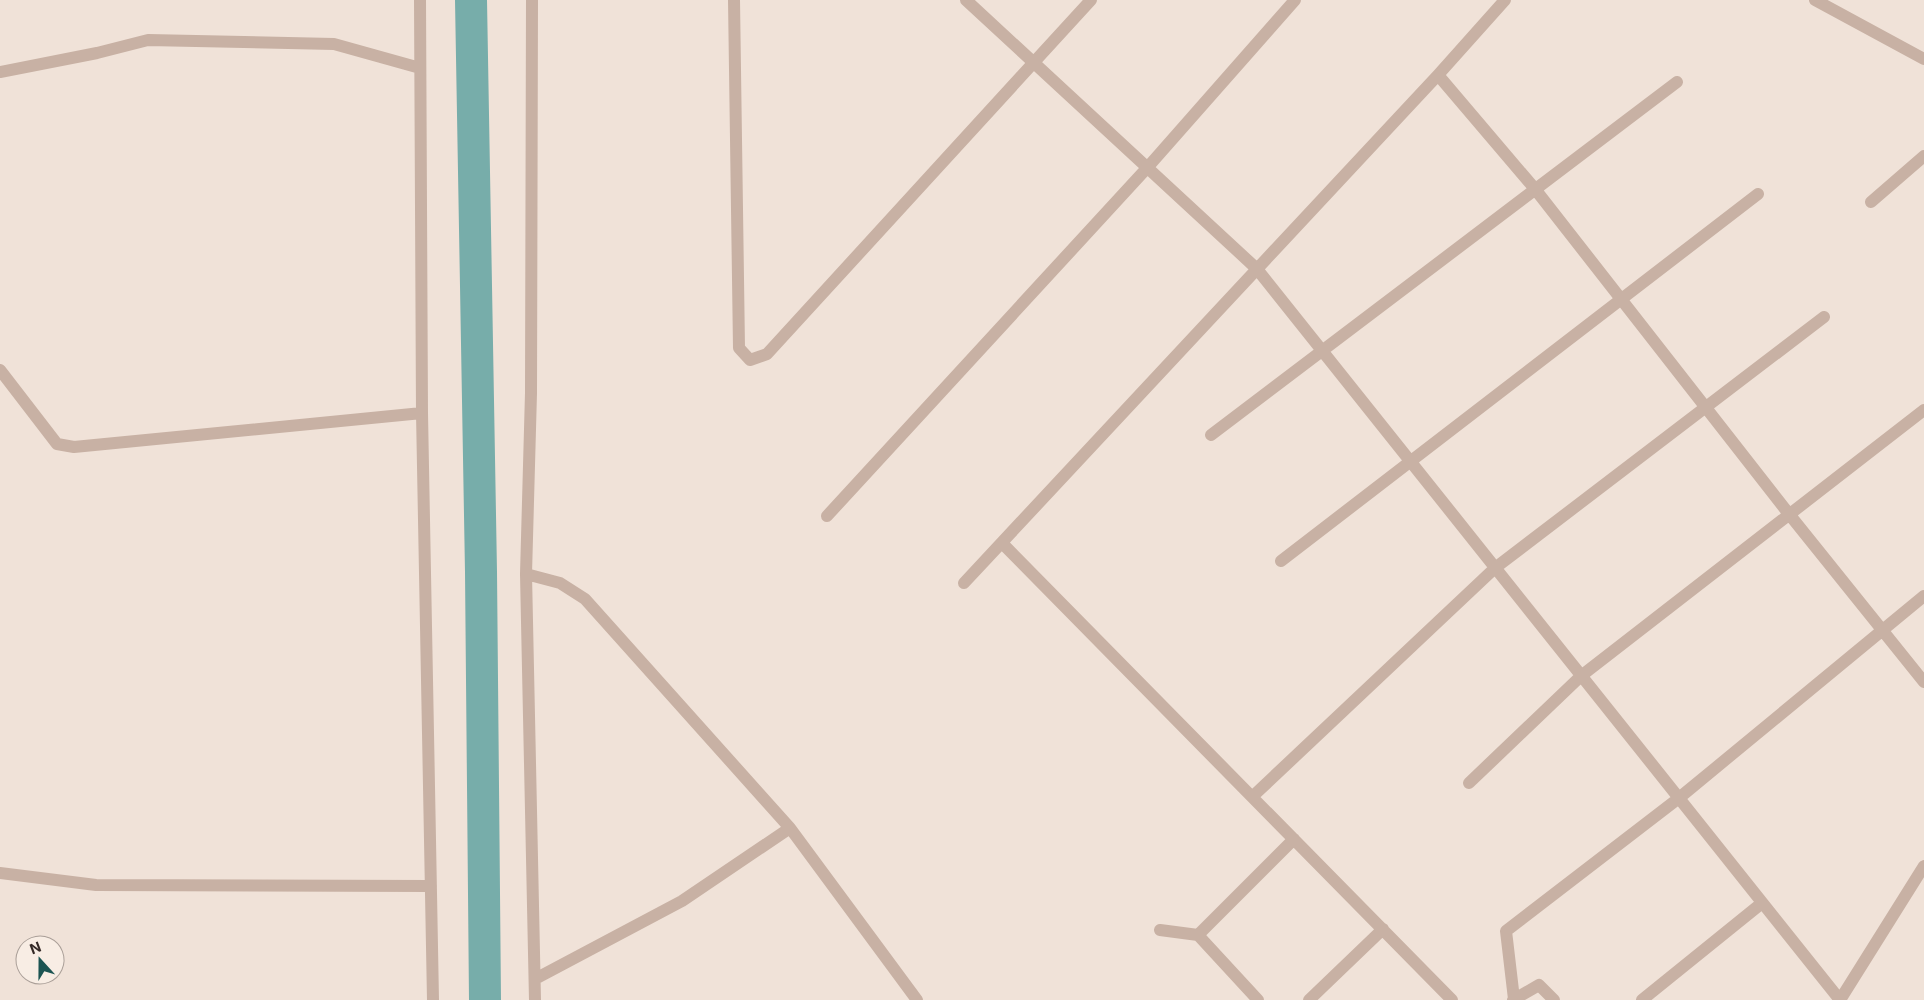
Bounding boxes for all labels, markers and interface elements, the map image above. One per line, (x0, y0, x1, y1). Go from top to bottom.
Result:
north arrow (15, 935, 65, 985)
text: N (27, 938, 43, 957)

